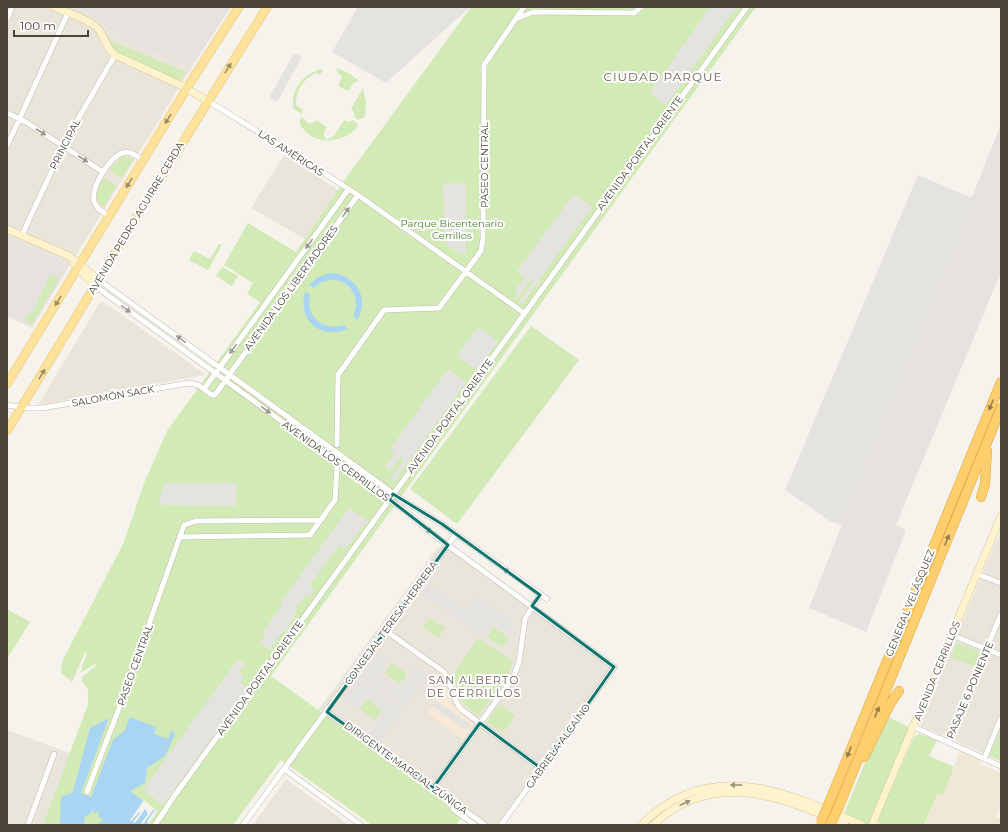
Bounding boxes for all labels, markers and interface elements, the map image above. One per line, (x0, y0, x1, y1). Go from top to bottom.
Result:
scale bar (14, 12, 88, 38)
text: 100 m (20, 18, 56, 33)
one-way arrow (225, 62, 232, 74)
district label: CIUDAD PARQUE (603, 69, 723, 84)
street label: AVENIDA PORTAL ORIENTE (594, 93, 686, 213)
one-way arrow (164, 114, 172, 124)
street label: PRINCIPAL (47, 116, 83, 172)
street label: PASEO CENTRAL (478, 122, 491, 208)
street label: LAS AMÉRICAS (256, 127, 326, 179)
one-way arrow (36, 128, 46, 136)
street label: AVENIDA PEDRO AGUIRRE CERDA (85, 139, 187, 297)
one-way arrow (78, 155, 88, 163)
one-way arrow (126, 177, 133, 189)
one-way arrow (342, 206, 350, 217)
park label: Parque Bicentenario Cerrillos (400, 217, 504, 242)
street label: AVENIDA LOS LIBERTADORES (241, 223, 341, 353)
one-way arrow (305, 238, 313, 249)
one-way arrow (54, 296, 62, 306)
one-way arrow (121, 305, 132, 313)
one-way arrow (176, 335, 186, 343)
one-way arrow (229, 344, 237, 354)
street label: AVENIDA PORTAL ORIENTE (404, 356, 496, 476)
one-way arrow (38, 369, 46, 379)
street label: SALOMÓN SACK (71, 382, 156, 410)
one-way arrow (988, 400, 994, 412)
one-way arrow (261, 406, 272, 414)
street label: AVENIDA LOS CERRILLOS (280, 418, 392, 504)
one-way arrow (421, 525, 432, 534)
one-way arrow (944, 534, 950, 545)
street label: GENERAL VELÁSQUEZ (883, 547, 938, 658)
street label: CONCEJAL TERESA HERRERA (342, 558, 441, 688)
one-way arrow (503, 568, 514, 576)
street label: AVENIDA PORTAL ORIENTE (214, 618, 306, 738)
street label: AVENIDA CERRILLOS (911, 619, 963, 723)
street label: PASEO CENTRAL (114, 622, 156, 707)
street label: PASAJE 6 PONIENTE (944, 639, 996, 741)
district label: SAN ALBERTO DE CERRILLOS (427, 673, 521, 700)
street label: GABRIELA ALCAÍNO (523, 701, 593, 791)
one-way arrow (874, 705, 880, 717)
street label: DIRIGENTE MARCIAL ZÚÑIGA (342, 719, 471, 818)
one-way arrow (846, 747, 852, 759)
one-way arrow (729, 782, 742, 788)
one-way arrow (680, 800, 691, 806)

